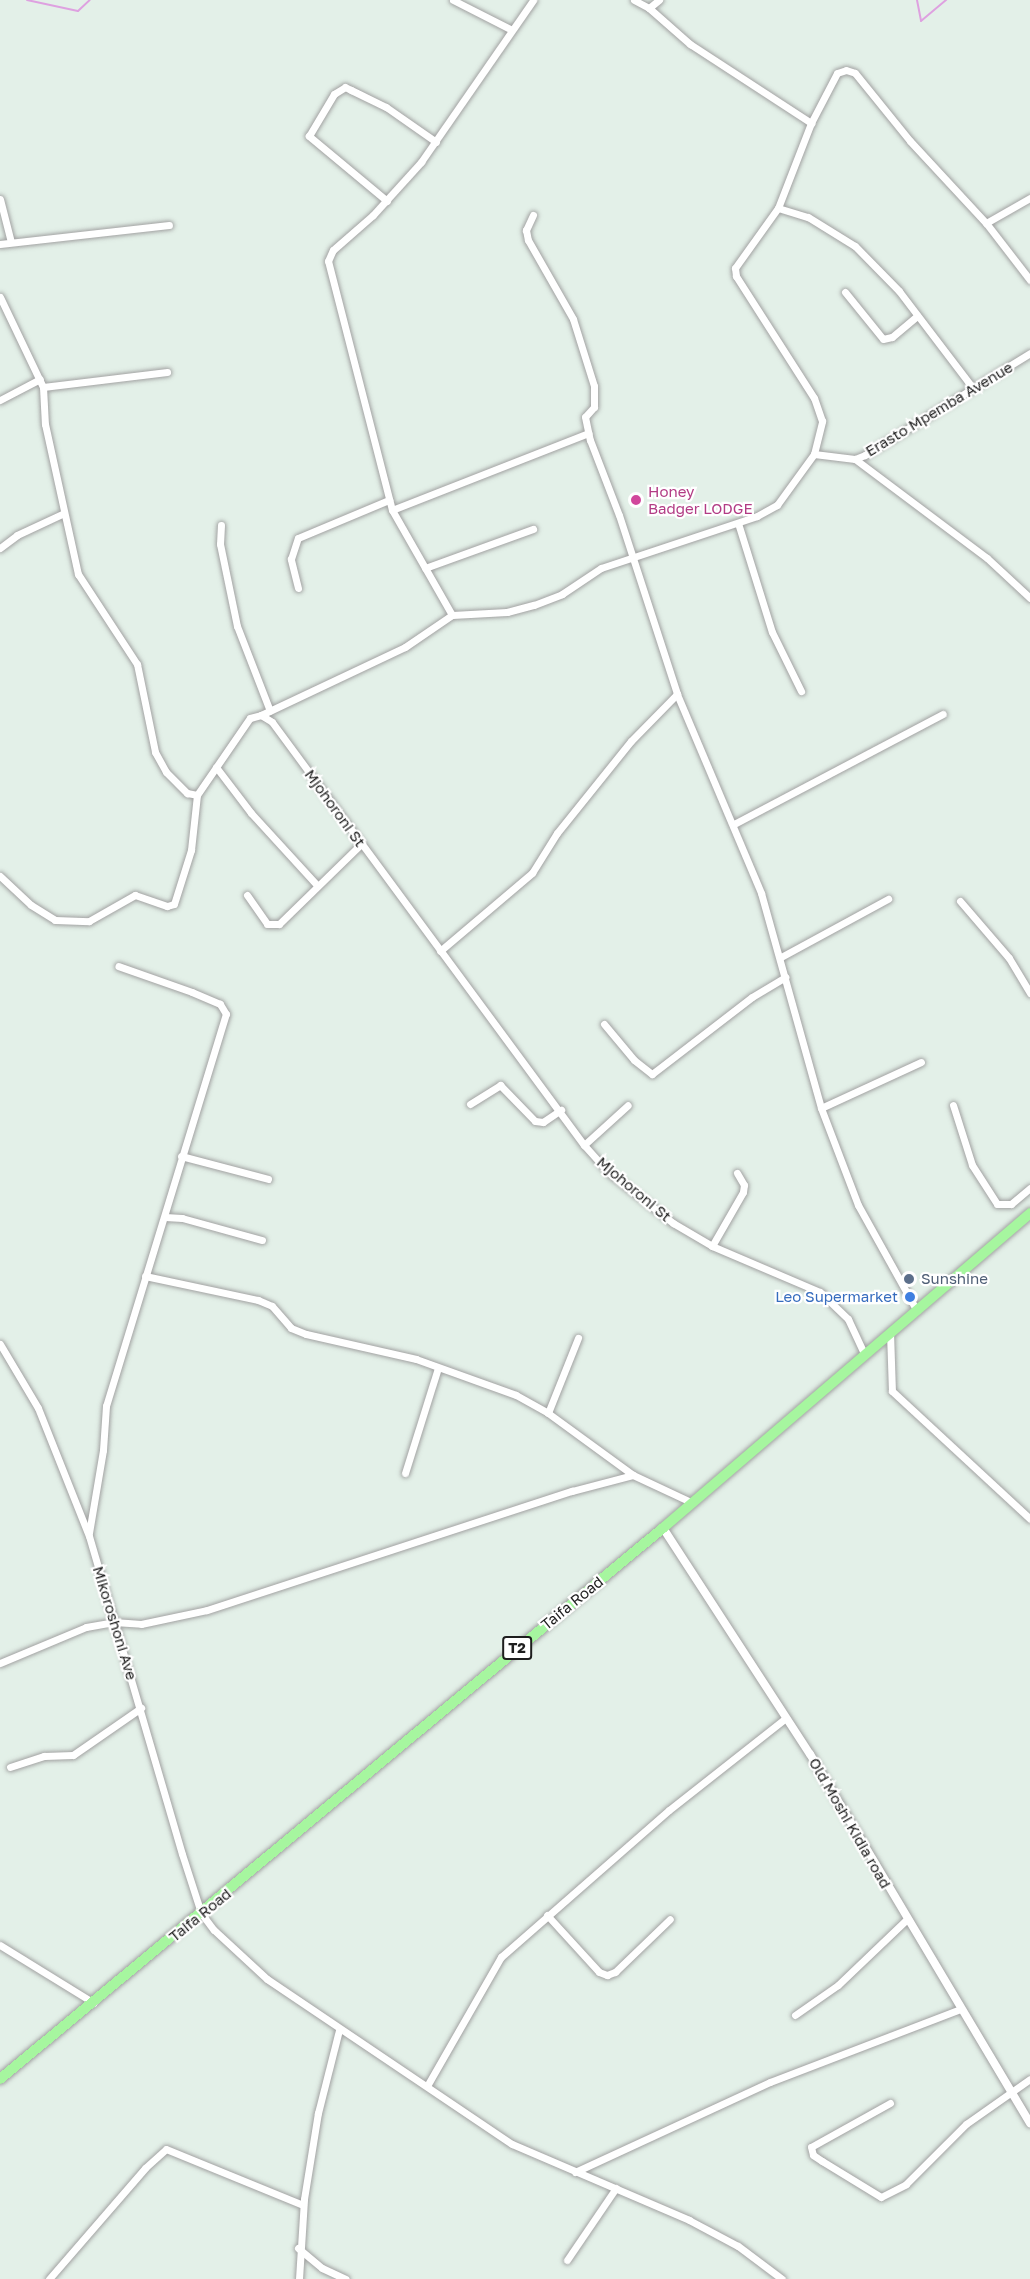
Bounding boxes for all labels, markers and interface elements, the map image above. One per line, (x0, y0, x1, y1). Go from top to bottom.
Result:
street label: Erasto Mpemba Avenue (862, 358, 1016, 460)
place label: Honey Badger LODGE (648, 482, 753, 517)
marker: Honey Badger LODGE (629, 493, 643, 507)
street label: Mjohoroni St (301, 766, 369, 850)
street label: Mjohoroni St (593, 1153, 675, 1225)
place label: Sunshine (921, 1270, 988, 1288)
marker: Sunshine (902, 1272, 916, 1286)
place label: Leo Supermarket (775, 1288, 898, 1306)
marker: Leo Supermarket (903, 1290, 917, 1304)
street label: Mikoroshoni Ave (89, 1564, 141, 1682)
street label: Taifa Road (537, 1573, 607, 1633)
road number: T2 (502, 1637, 532, 1659)
street label: Old Moshi Kidia road (805, 1754, 895, 1892)
street label: Taifa Road (165, 1885, 235, 1945)

